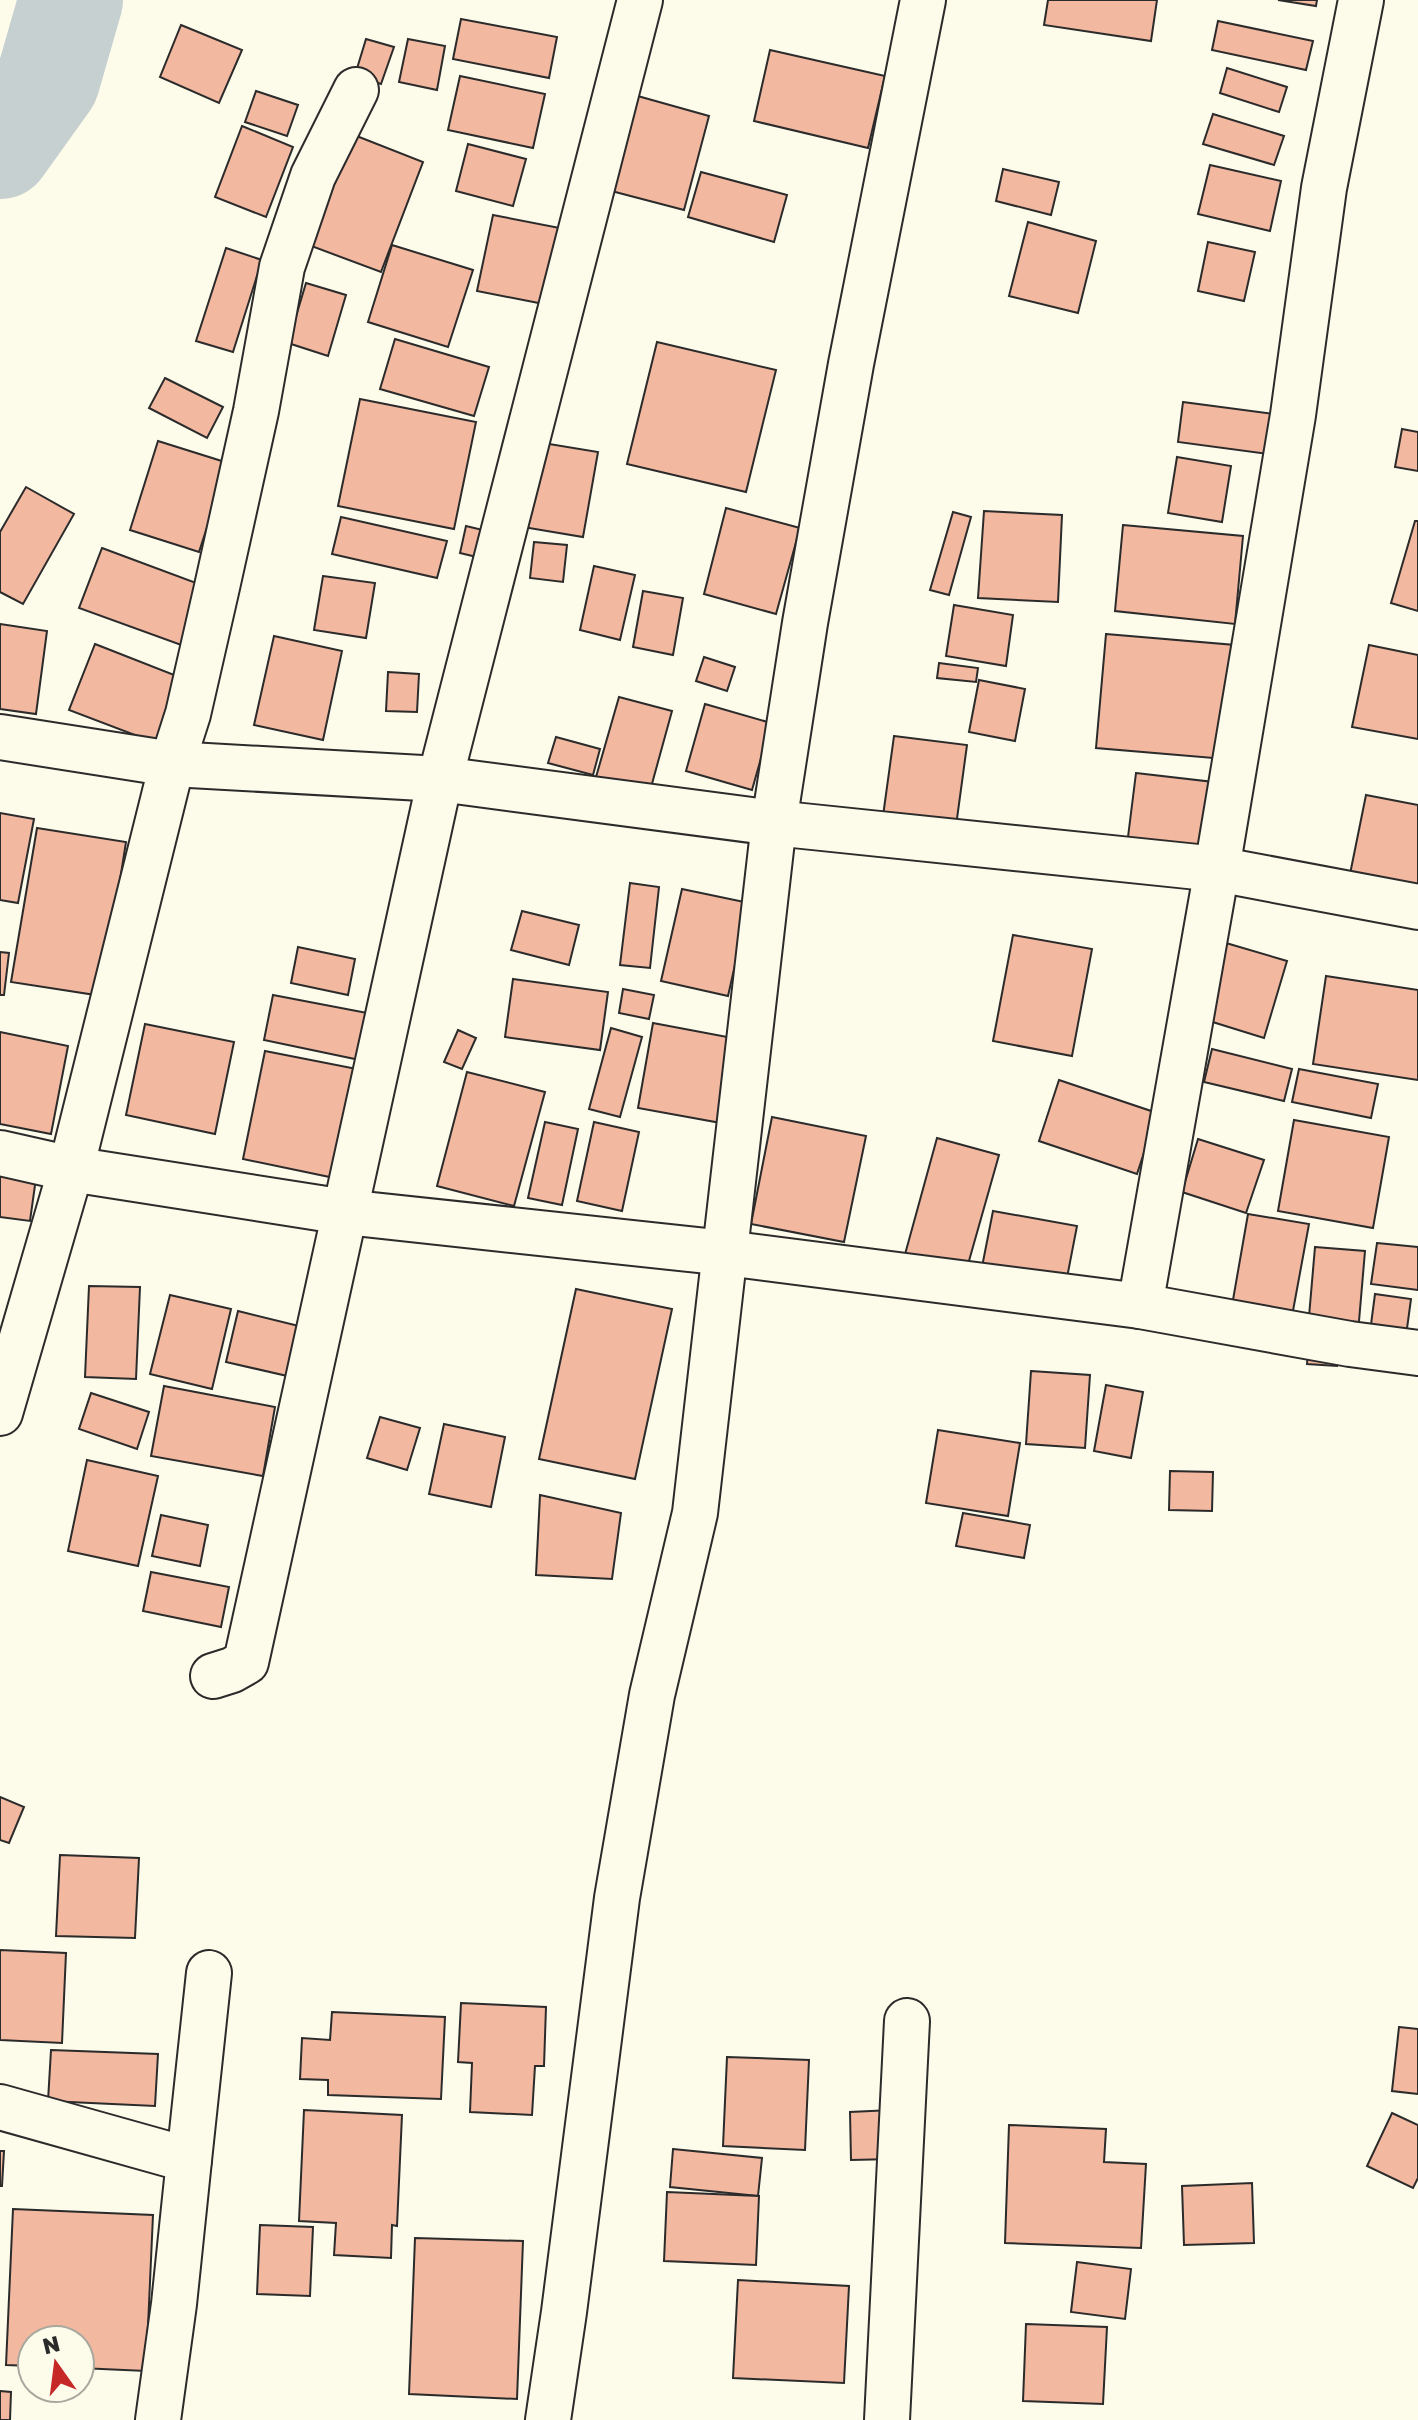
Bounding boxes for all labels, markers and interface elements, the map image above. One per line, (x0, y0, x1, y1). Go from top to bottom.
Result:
north arrow (16, 2324, 96, 2404)
text: N (40, 2329, 62, 2359)

